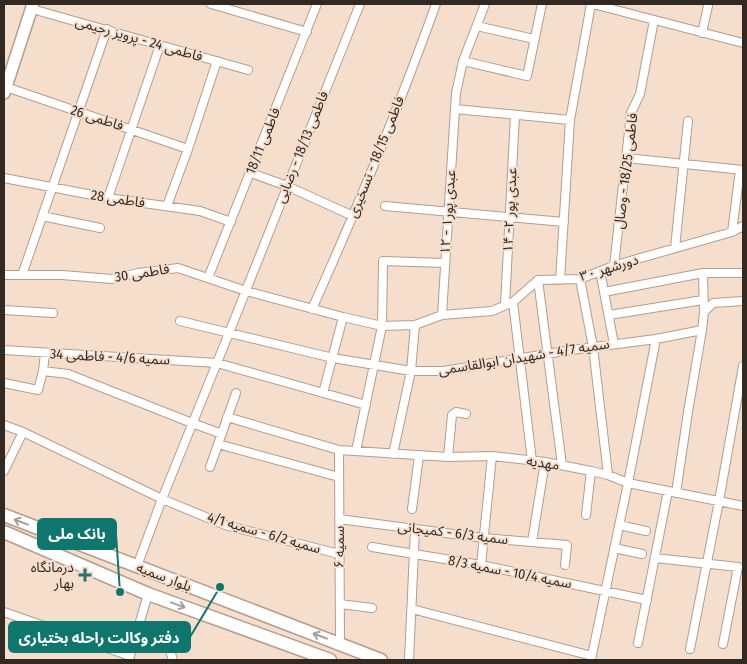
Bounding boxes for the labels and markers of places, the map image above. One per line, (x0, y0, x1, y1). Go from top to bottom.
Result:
callout: بانک ملی (38, 519, 116, 549)
place label: درمانگاه بهار (31, 559, 74, 592)
marker: درمانگاه بهار (78, 568, 92, 582)
callout: دفتر وکالت راحله بختیاری (9, 622, 190, 652)

